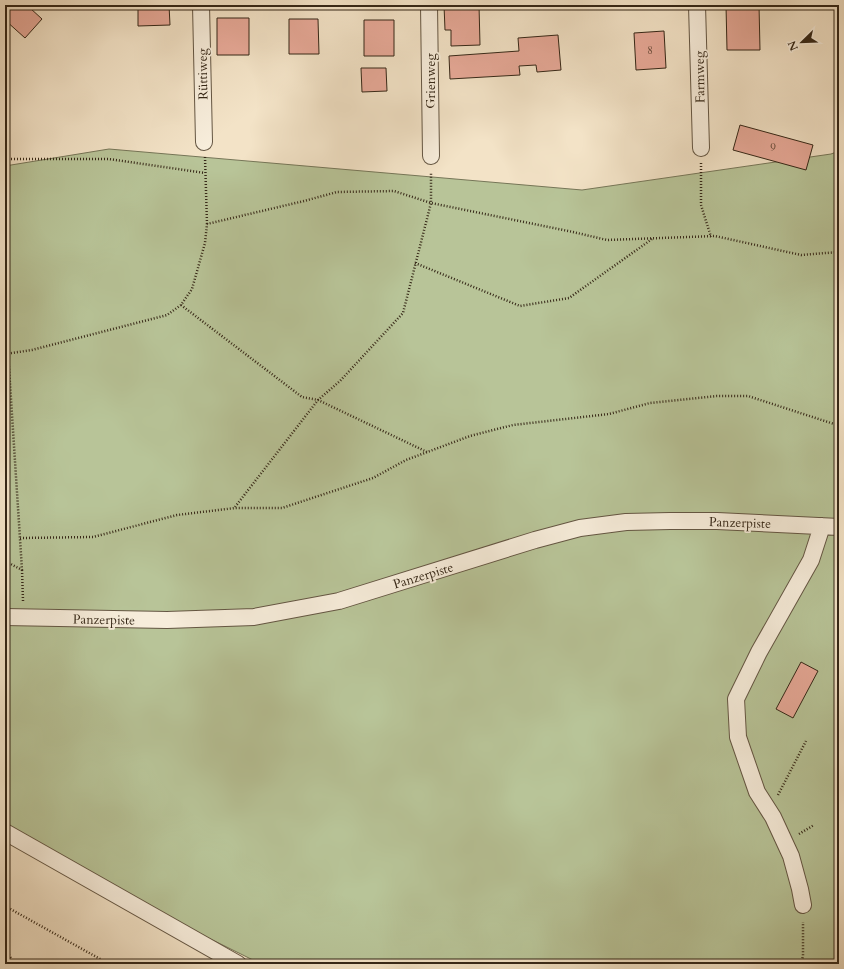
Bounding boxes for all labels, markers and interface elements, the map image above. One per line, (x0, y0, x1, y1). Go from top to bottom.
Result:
north arrow (782, 22, 822, 62)
text: N (784, 38, 802, 53)
house number: 8 (647, 43, 653, 58)
street label: Rüttiweg (194, 47, 212, 100)
street label: Farmweg (691, 50, 709, 103)
street label: Grienweg (422, 52, 440, 109)
house number: 9 (770, 140, 776, 155)
street label: Panzerpiste (709, 513, 771, 533)
street label: Panzerpiste (391, 558, 456, 594)
street label: Panzerpiste (73, 610, 135, 630)

